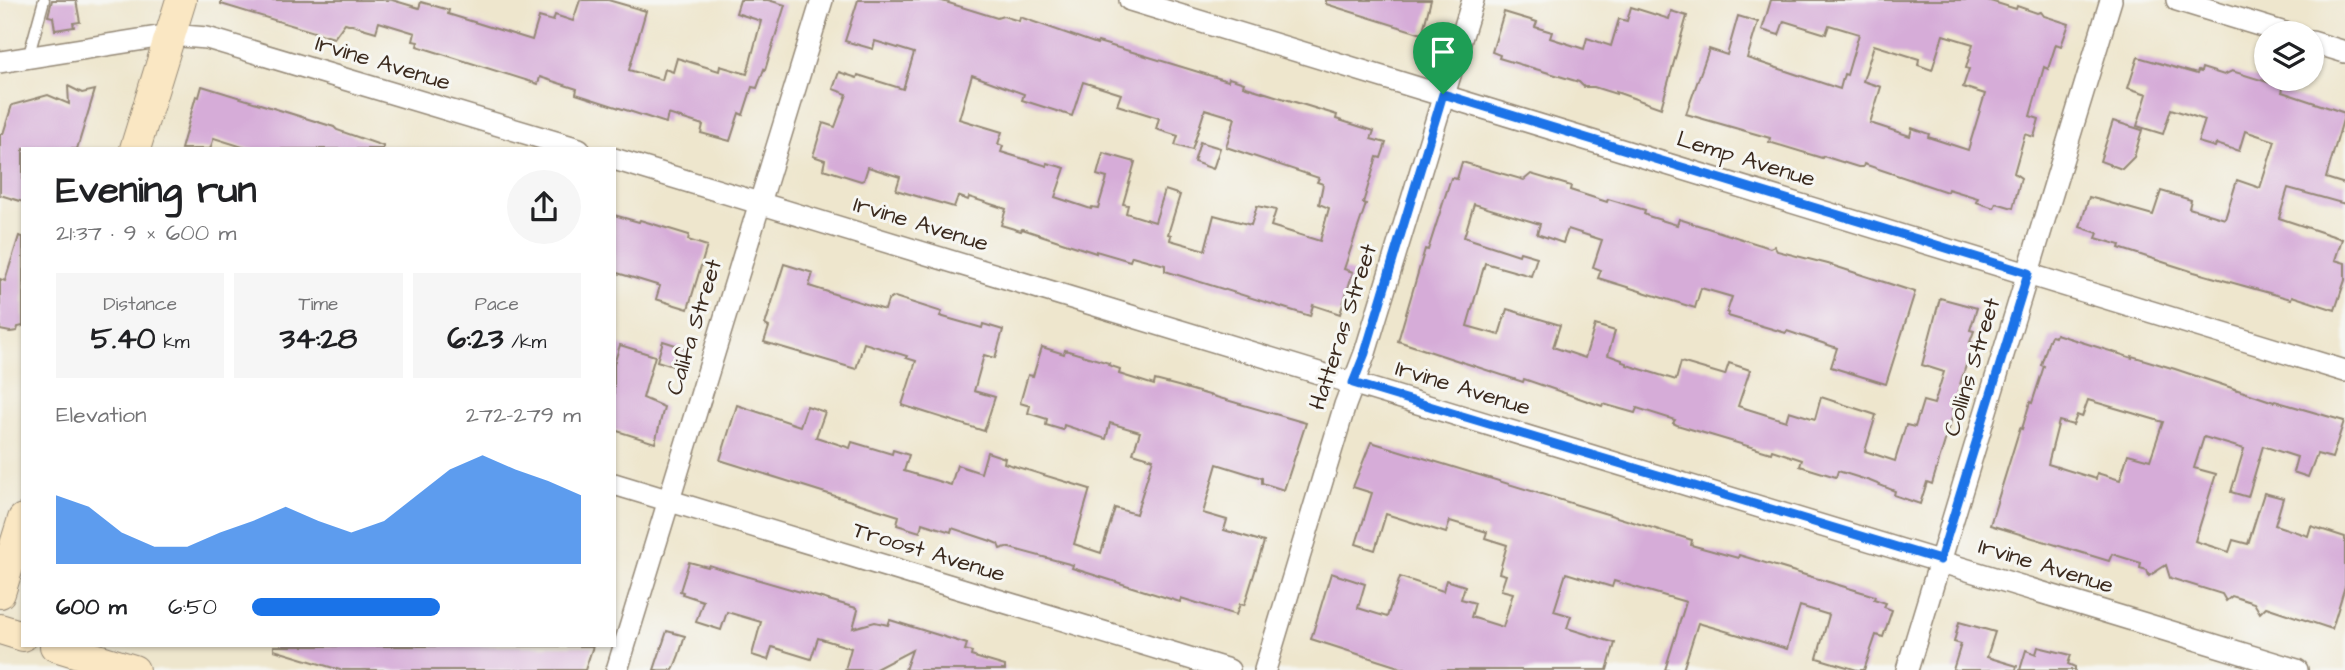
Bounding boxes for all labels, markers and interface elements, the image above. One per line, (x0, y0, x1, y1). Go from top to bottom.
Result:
map controls (2254, 21, 2324, 91)
button: layers (2254, 21, 2324, 91)
pin (1413, 22, 1473, 94)
street label: Irvine Avenue (312, 27, 454, 99)
icon: arrive (1424, 33, 1462, 71)
street label: Lemp Avenue (1673, 123, 1819, 195)
text: Evening run (56, 165, 257, 217)
button: share (507, 170, 581, 244)
street label: Irvine Avenue (850, 188, 992, 260)
text: 21:37 · 9 × 600 m (56, 217, 236, 249)
street label: Hatteras Street (1301, 239, 1385, 414)
street label: Califa Street (658, 254, 730, 399)
text: Distance (103, 291, 177, 318)
text: Time (299, 291, 338, 318)
text: Pace (475, 291, 519, 318)
street label: Collins Street (1936, 293, 2008, 440)
text: 5.40 (91, 318, 156, 360)
text: 34:28 (280, 318, 357, 360)
text: 6:23 (447, 318, 504, 360)
text: km (156, 329, 190, 356)
text: /km (504, 329, 546, 356)
street label: Irvine Avenue (1392, 352, 1534, 424)
text: Elevation (56, 399, 147, 431)
text: 272–279 m (466, 399, 581, 431)
street label: Troost Avenue (849, 514, 1009, 590)
street label: Irvine Avenue (1975, 530, 2117, 602)
text: 600 m (56, 591, 127, 623)
text: 6:50 (168, 591, 217, 623)

